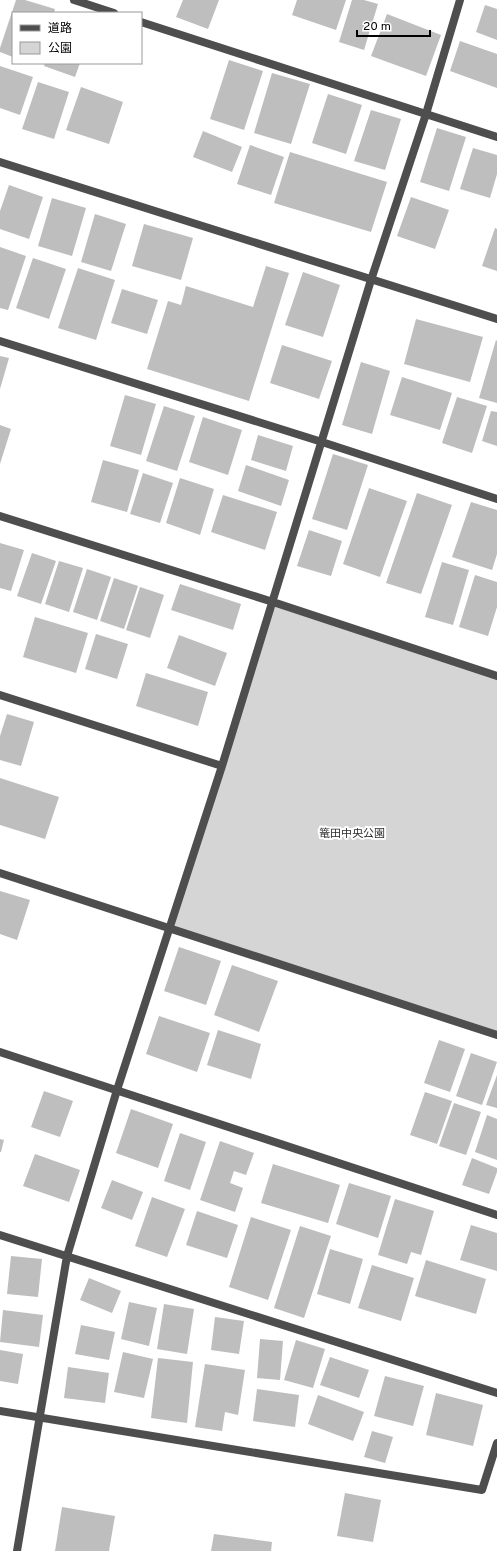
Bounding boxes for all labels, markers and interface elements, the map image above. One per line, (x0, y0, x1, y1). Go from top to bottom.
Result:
legend (12, 12, 142, 64)
scale bar (357, 12, 430, 38)
text: 20 m (363, 19, 391, 35)
text: 道路 (48, 21, 72, 37)
text: 公園 (48, 41, 72, 57)
park label: 篭田中央公園 (319, 827, 385, 841)

